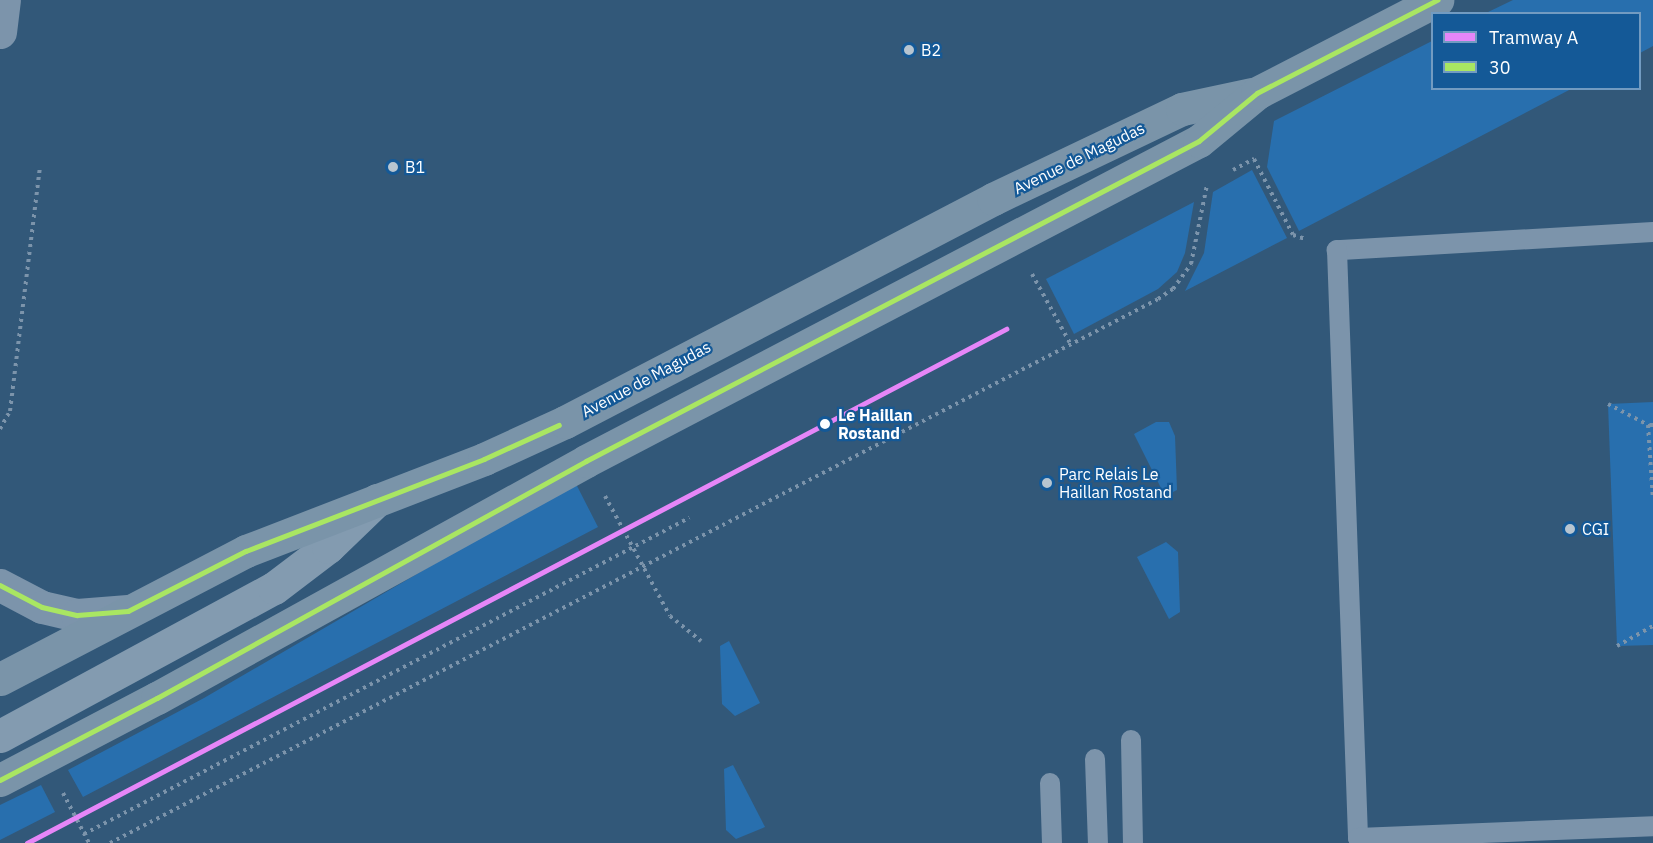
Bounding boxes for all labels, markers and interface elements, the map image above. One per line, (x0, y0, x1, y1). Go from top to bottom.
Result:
legend (1431, 12, 1641, 90)
text: Tramway A (1489, 26, 1578, 49)
place label: B2 (921, 40, 941, 60)
marker: B2 (902, 43, 916, 57)
text: 30 (1489, 56, 1511, 79)
street label: Avenue de Magudas (1010, 118, 1148, 198)
place label: B1 (405, 157, 425, 177)
marker: B1 (386, 160, 400, 174)
street label: Avenue de Magudas (578, 337, 714, 421)
place label: Le Haillan Rostand (838, 405, 913, 443)
marker: Le Haillan Rostand (816, 415, 834, 433)
place label: Parc Relais Le Haillan Rostand (1059, 464, 1172, 502)
marker: Parc Relais Le Haillan Rostand (1040, 476, 1054, 490)
place label: CGI (1582, 519, 1609, 539)
marker: CGI (1563, 522, 1577, 536)

